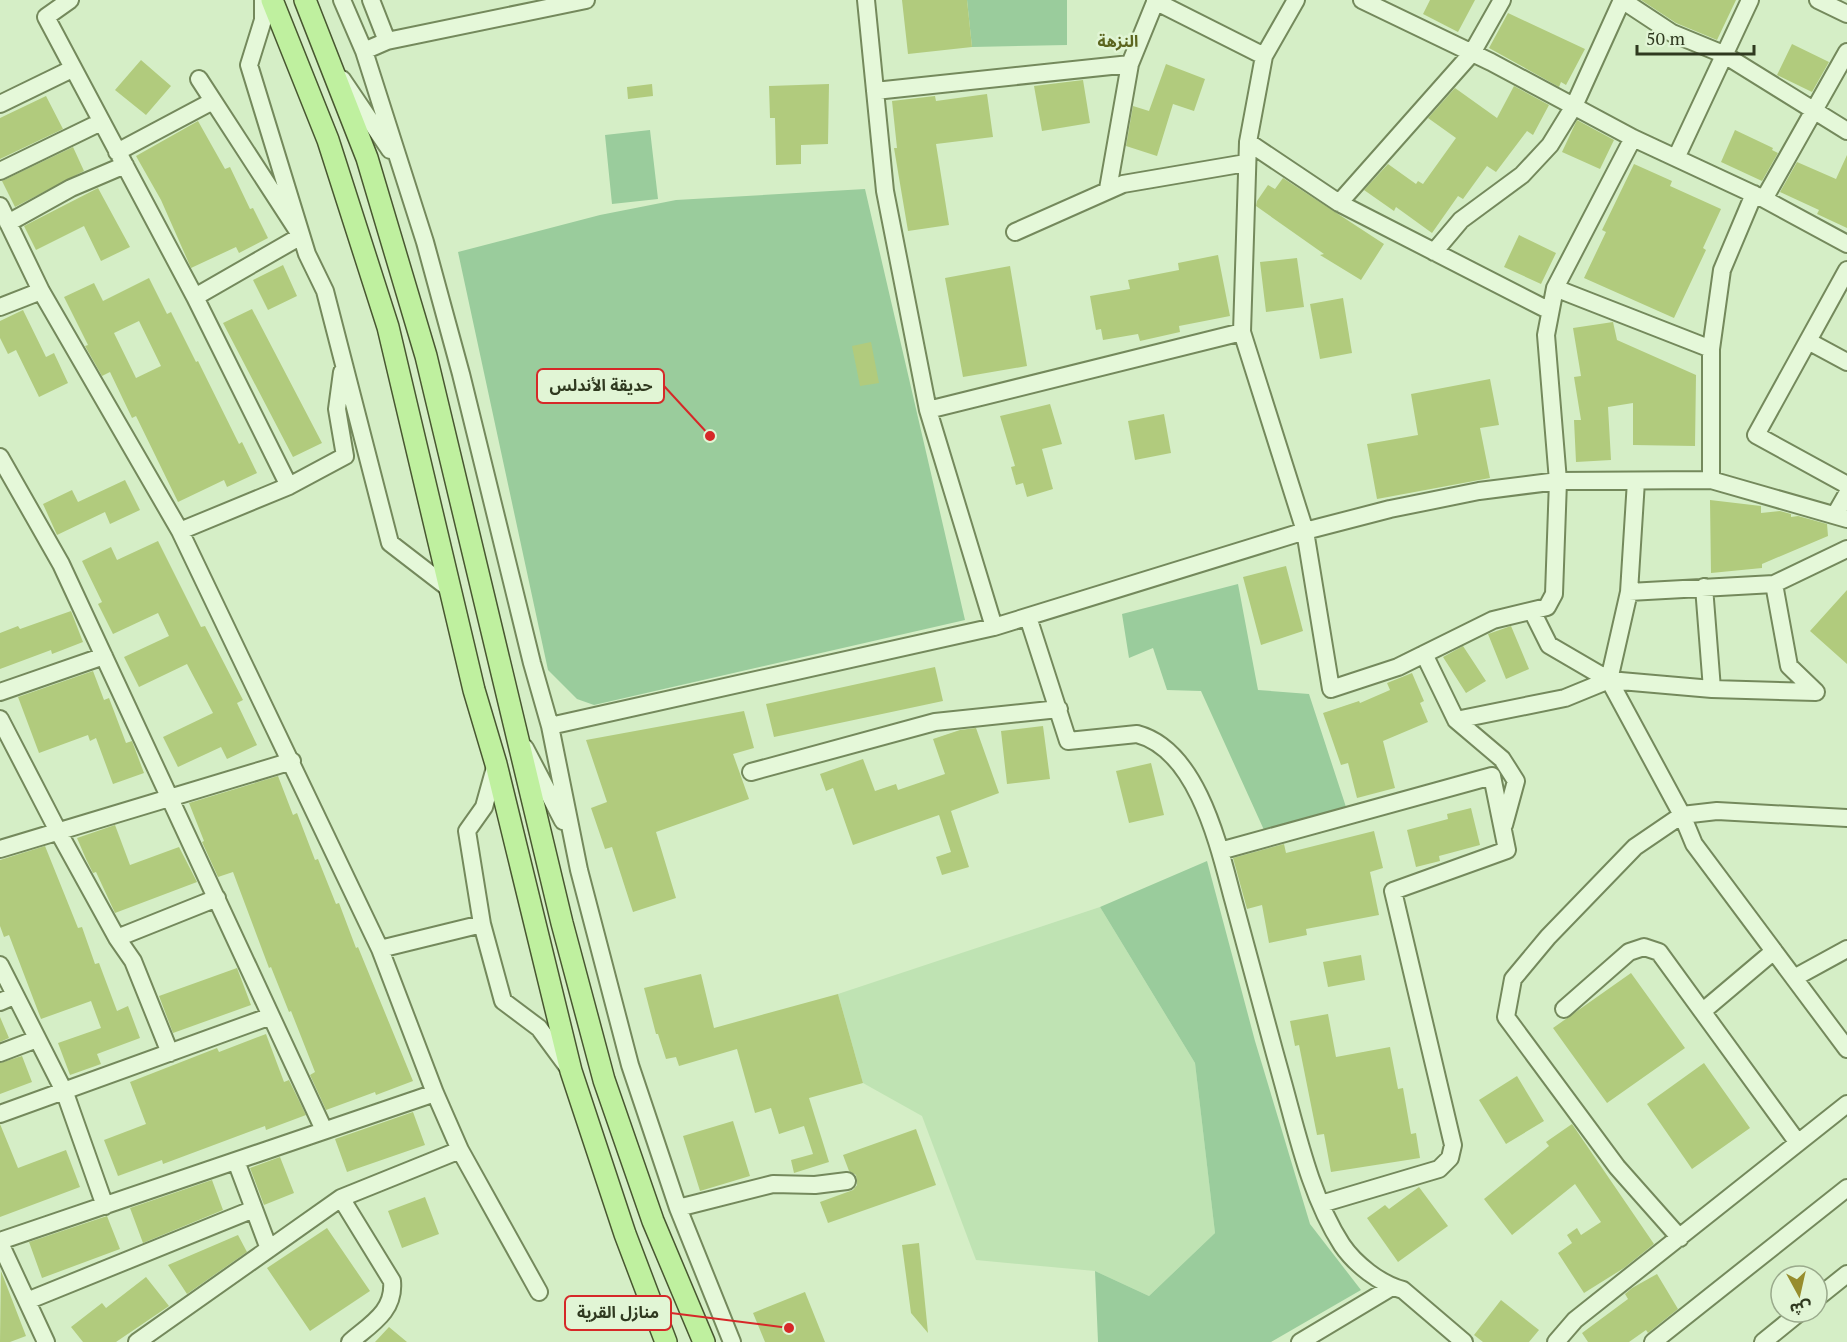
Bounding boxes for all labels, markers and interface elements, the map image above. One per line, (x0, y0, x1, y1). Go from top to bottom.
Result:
scale bar (1637, 18, 1754, 56)
text: 50 m (1646, 26, 1686, 50)
district label: النزهة (1098, 30, 1138, 52)
callout: حديقة الأندلس (537, 369, 664, 403)
text: حديقة الأندلس (549, 374, 653, 396)
north arrow (1769, 1264, 1829, 1324)
callout: منازل القرية (565, 1296, 671, 1330)
text: ش (1789, 1296, 1813, 1321)
text: منازل القرية (577, 1301, 659, 1323)

